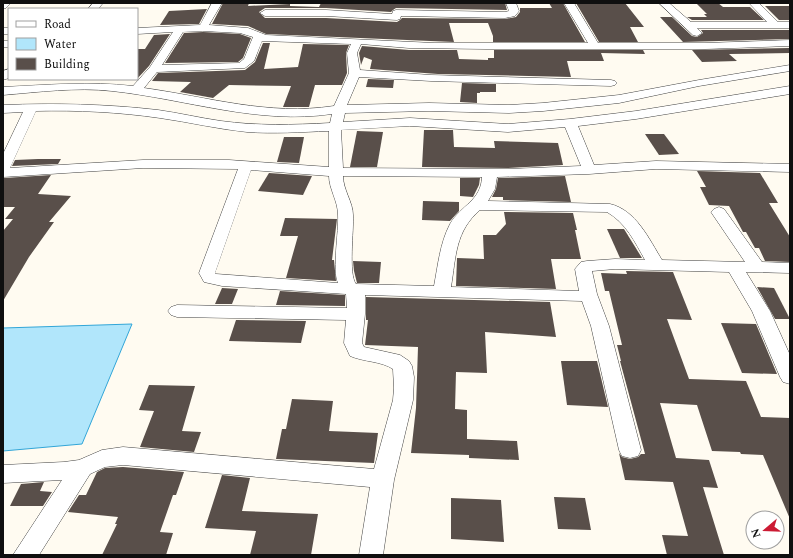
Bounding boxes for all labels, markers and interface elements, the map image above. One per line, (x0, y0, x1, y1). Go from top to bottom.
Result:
legend (8, 8, 138, 80)
text: Road (44, 15, 71, 34)
text: Water (44, 35, 76, 54)
text: Building (44, 55, 90, 74)
north arrow (745, 510, 785, 550)
text: N (747, 526, 766, 540)

